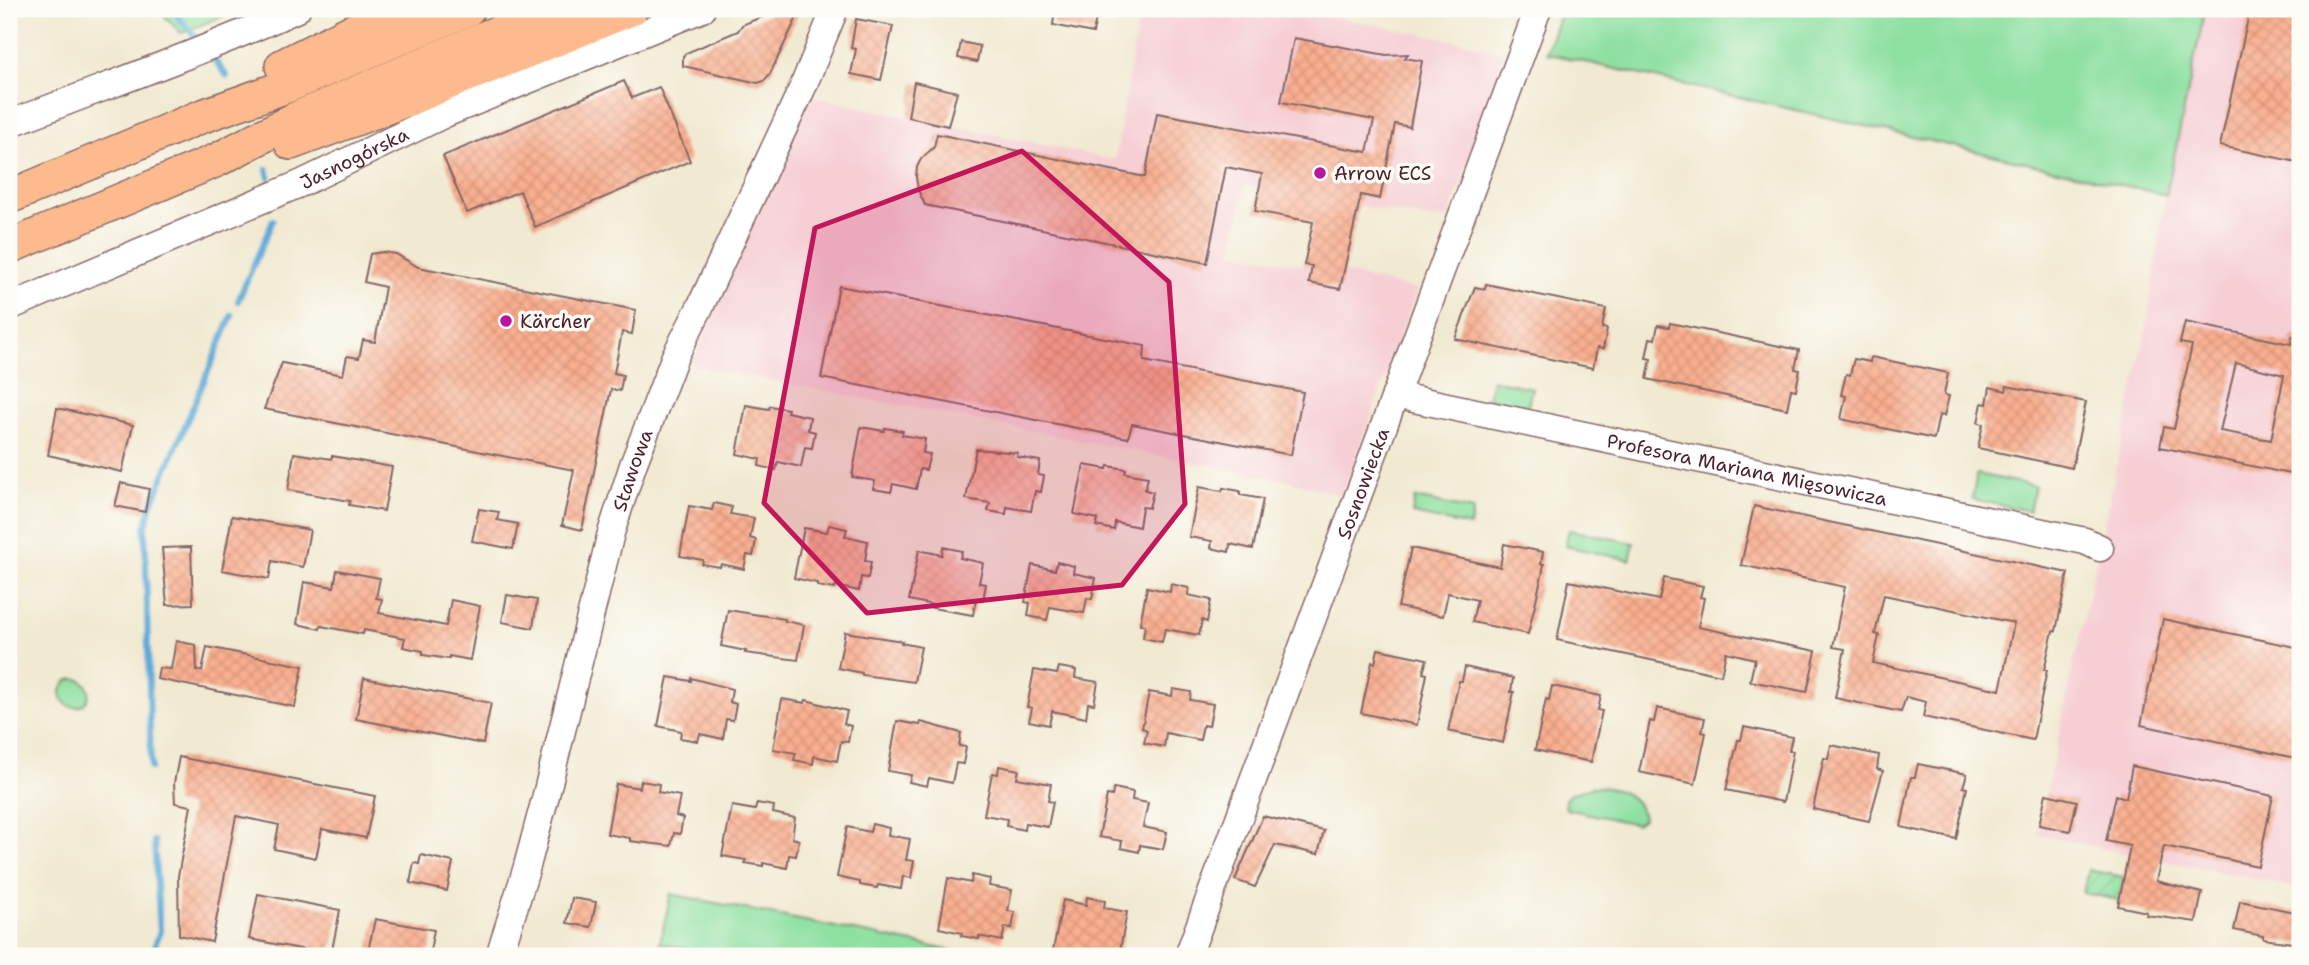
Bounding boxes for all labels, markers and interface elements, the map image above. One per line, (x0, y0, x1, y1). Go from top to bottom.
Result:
street label: Jasnogórska (296, 121, 413, 195)
place label: Arrow ECS (1334, 161, 1431, 186)
marker: Arrow ECS (1312, 165, 1328, 181)
place label: Kärcher (520, 309, 592, 334)
marker: Kärcher (498, 313, 514, 329)
street label: Sosnowiecka (1331, 424, 1395, 543)
street label: Stawowa (607, 426, 659, 515)
street label: Profesora Mariana Mięsowicza (1605, 428, 1890, 512)

